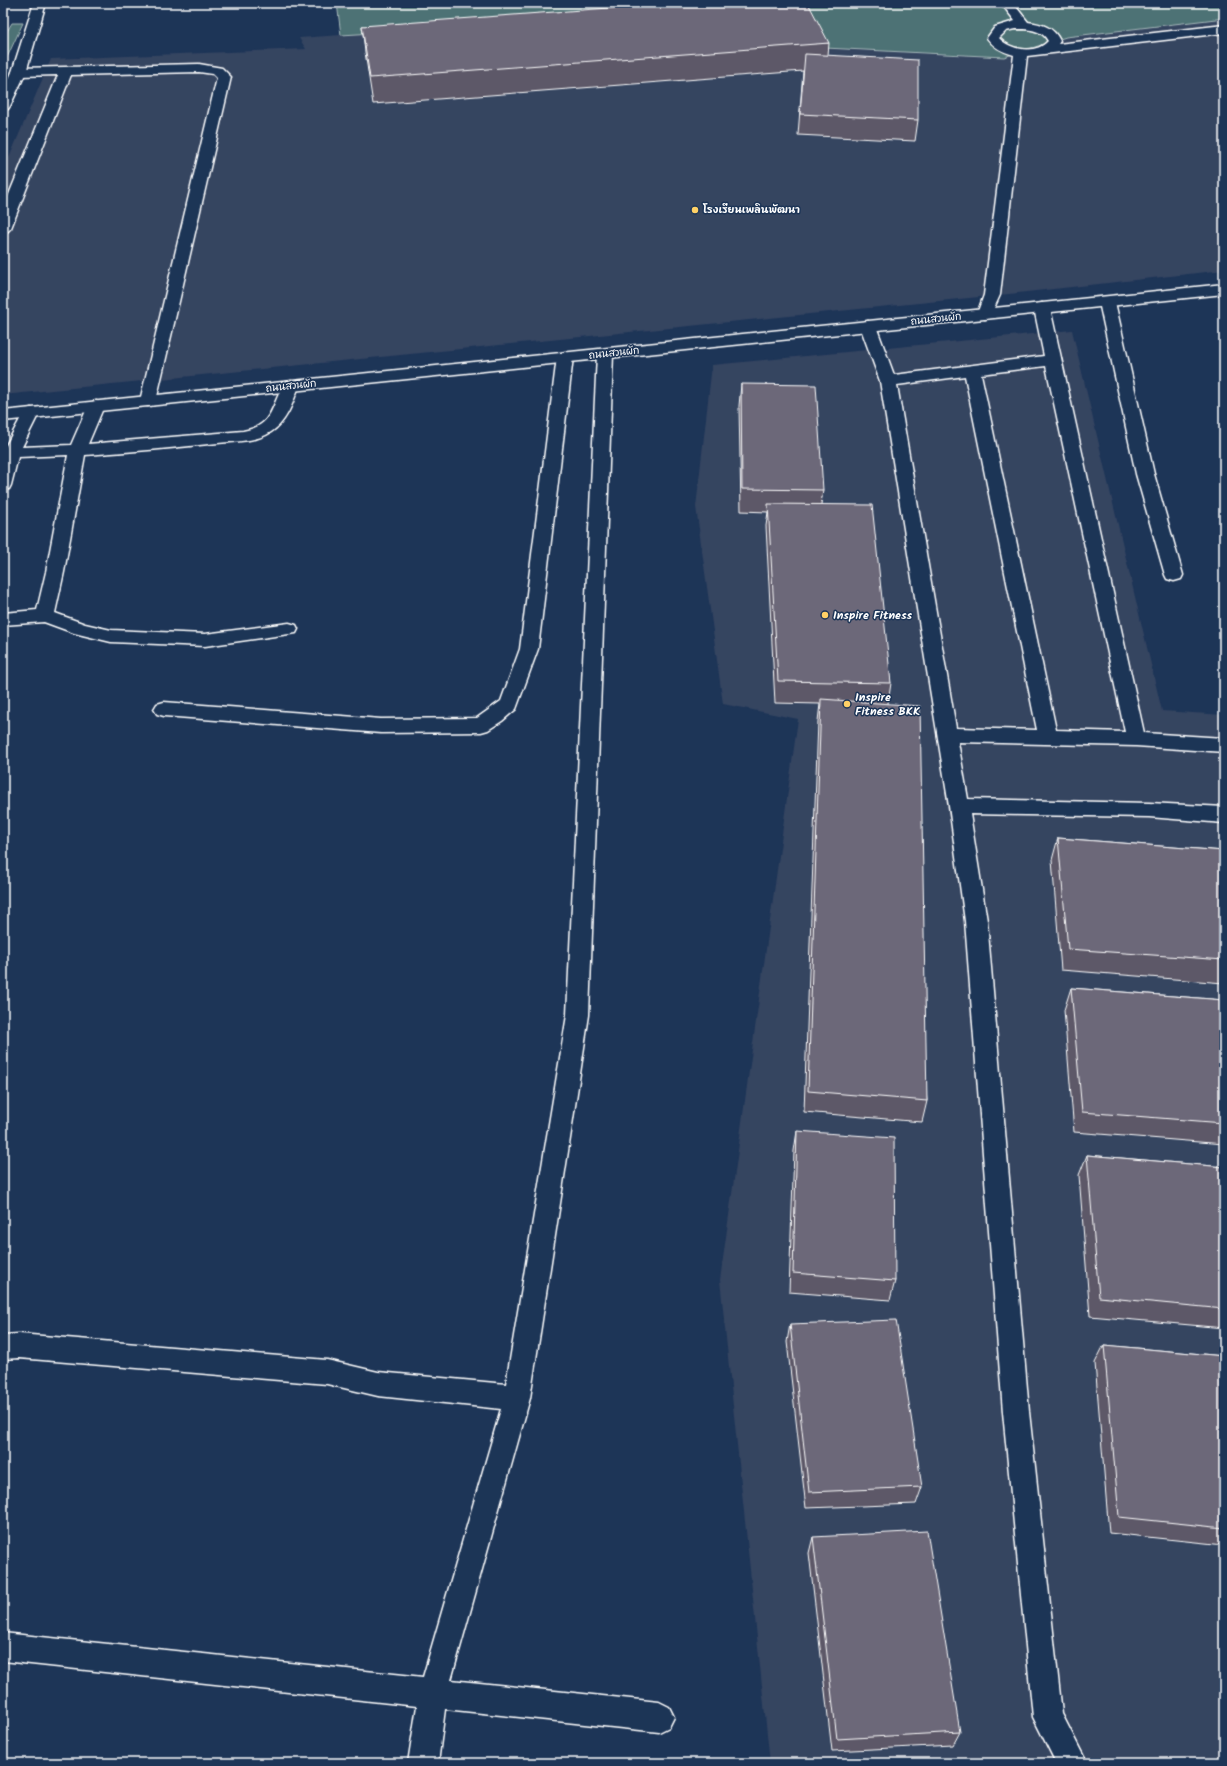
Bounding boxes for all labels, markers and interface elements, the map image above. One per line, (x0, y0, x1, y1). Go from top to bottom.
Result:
place label: โรงเรียนเพลินพัฒนา (702, 202, 800, 218)
marker: โรงเรียนเพลินพัฒนา (690, 205, 700, 215)
street label: ถนนสวนผัก (910, 308, 962, 330)
street label: ถนนสวนผัก (588, 342, 640, 364)
street label: ถนนสวนผัก (265, 375, 317, 397)
place label: Inspire Fitness (833, 606, 913, 625)
marker: Inspire Fitness (820, 610, 830, 620)
place label: Inspire Fitness BKK (855, 688, 920, 721)
marker: Inspire Fitness BKK (842, 699, 852, 709)

